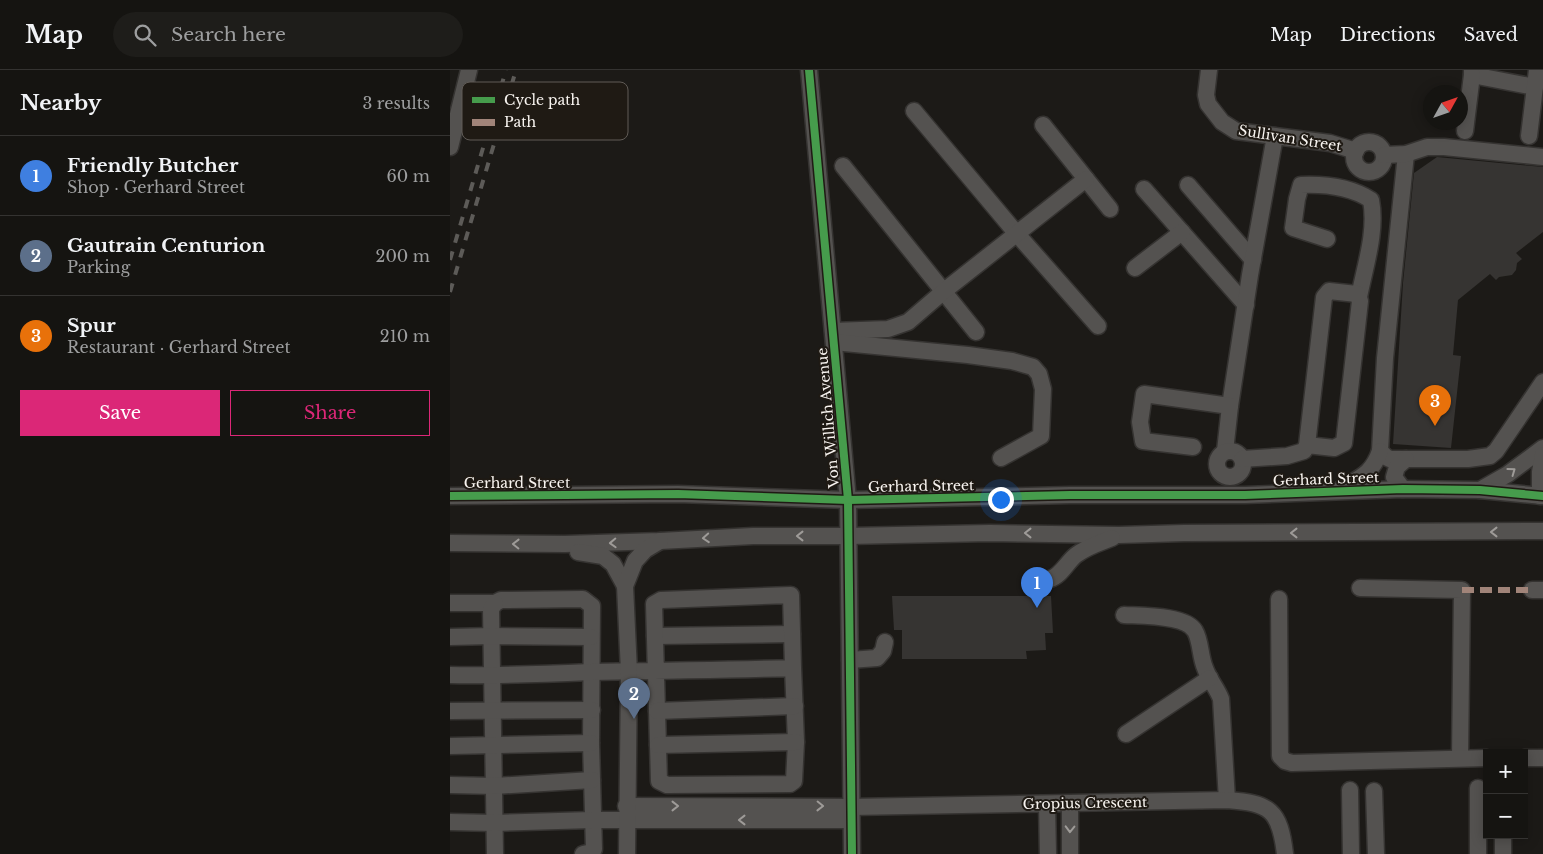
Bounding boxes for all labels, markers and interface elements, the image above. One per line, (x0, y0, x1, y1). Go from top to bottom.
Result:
search box (113, 12, 463, 57)
text: Map (25, 20, 83, 49)
icon: search (131, 21, 159, 49)
text: Search here (171, 23, 286, 46)
text: Map (1270, 24, 1312, 46)
text: Directions (1340, 24, 1436, 46)
text: Saved (1464, 24, 1518, 46)
legend (462, 82, 628, 140)
north arrow (1423, 85, 1468, 130)
text: Nearby (20, 90, 101, 116)
text: Cycle path (504, 91, 581, 109)
text: 3 results (362, 93, 430, 113)
text: Path (504, 113, 536, 131)
street label: Sullivan Street (1237, 121, 1344, 155)
text: Friendly Butcher (67, 154, 238, 177)
text: 1 (33, 166, 39, 186)
text: 60 m (387, 166, 430, 186)
text: Shop · Gerhard Street (67, 177, 245, 197)
text: Gautrain Centurion (67, 234, 265, 257)
text: 2 (31, 246, 41, 266)
text: 200 m (376, 246, 430, 266)
text: Parking (67, 257, 130, 277)
text: Spur (67, 314, 116, 337)
text: 3 (31, 326, 41, 346)
text: 210 m (380, 326, 430, 346)
text: Restaurant · Gerhard Street (67, 337, 290, 357)
street label: Von Willich Avenue (813, 347, 843, 490)
pin: 3 (1419, 385, 1451, 426)
button: Save (20, 390, 220, 436)
button: Share (230, 390, 430, 436)
street label: Gerhard Street (1273, 468, 1380, 490)
one-way arrow (1506, 468, 1516, 477)
street label: Gerhard Street (464, 474, 571, 492)
street label: Gerhard Street (868, 476, 975, 496)
your location (988, 487, 1014, 513)
one-way arrow (1490, 527, 1498, 537)
one-way arrow (1024, 528, 1032, 538)
one-way arrow (1290, 528, 1298, 538)
one-way arrow (796, 531, 804, 541)
one-way arrow (702, 533, 710, 544)
one-way arrow (608, 538, 616, 548)
one-way arrow (512, 539, 520, 549)
pin: 1 (1021, 567, 1053, 608)
pin: 2 (618, 678, 650, 719)
map controls (1483, 749, 1528, 839)
button: + (1483, 749, 1528, 794)
street label: Gropius Crescent (1023, 793, 1148, 813)
button: − (1483, 794, 1528, 839)
one-way arrow (672, 801, 679, 811)
one-way arrow (817, 801, 825, 811)
one-way arrow (738, 815, 746, 825)
one-way arrow (1065, 826, 1075, 833)

